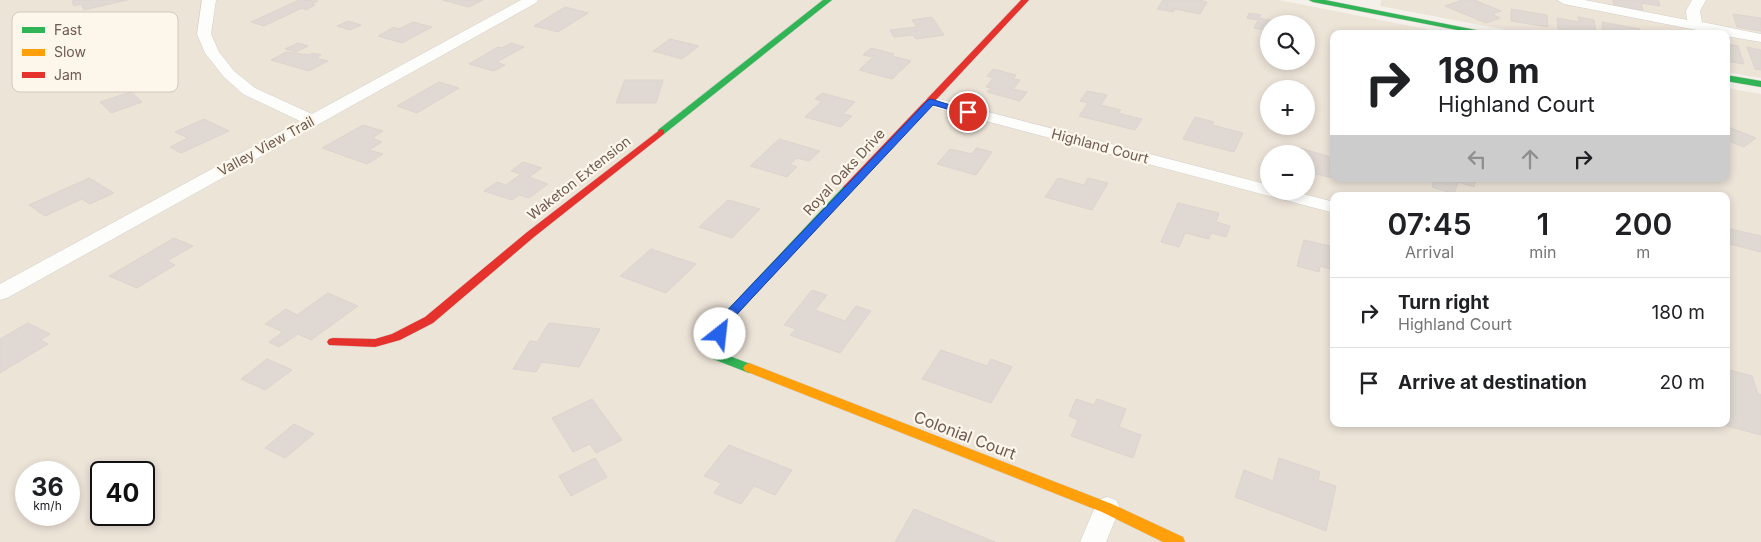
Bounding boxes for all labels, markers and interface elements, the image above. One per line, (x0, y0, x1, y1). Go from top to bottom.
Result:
legend (12, 12, 178, 92)
map controls (1260, 15, 1315, 200)
button: search (1260, 15, 1315, 70)
text: Fast (54, 21, 82, 38)
text: Slow (54, 43, 86, 60)
text: 180 m (1438, 49, 1540, 91)
icon: right (1355, 50, 1420, 115)
text: Jam (54, 66, 82, 83)
button: + (1260, 80, 1315, 135)
pin (947, 91, 989, 133)
text: Highland Court (1438, 91, 1595, 117)
icon: arrive (954, 98, 982, 126)
street label: Valley View Trail (214, 112, 317, 179)
street label: Highland Court (1050, 124, 1151, 167)
street label: Royal Oaks Drive (799, 125, 888, 218)
street label: Waketon Extension (524, 132, 634, 223)
button: − (1260, 145, 1315, 200)
icon: left (1463, 145, 1491, 173)
icon: ahead (1516, 145, 1544, 173)
icon: right (1569, 145, 1597, 173)
text: 07:45 (1388, 206, 1472, 242)
text: 1 (1536, 206, 1549, 242)
text: 200 (1614, 206, 1672, 242)
text: Arrival (1405, 242, 1454, 262)
text: min (1529, 242, 1556, 262)
text: m (1636, 242, 1650, 262)
text: Turn right (1398, 291, 1489, 314)
icon: right (1355, 299, 1383, 327)
text: 180 m (1652, 301, 1705, 324)
position arrow (693, 307, 745, 359)
text: Highland Court (1398, 314, 1512, 334)
icon: arrive (1355, 369, 1383, 397)
text: Arrive at destination (1398, 371, 1587, 394)
text: 20 m (1659, 371, 1705, 394)
street label: Colonial Court (911, 406, 1019, 464)
speed limit sign: 40 (90, 461, 155, 526)
text: 36 (31, 472, 64, 502)
text: km/h (33, 498, 62, 513)

